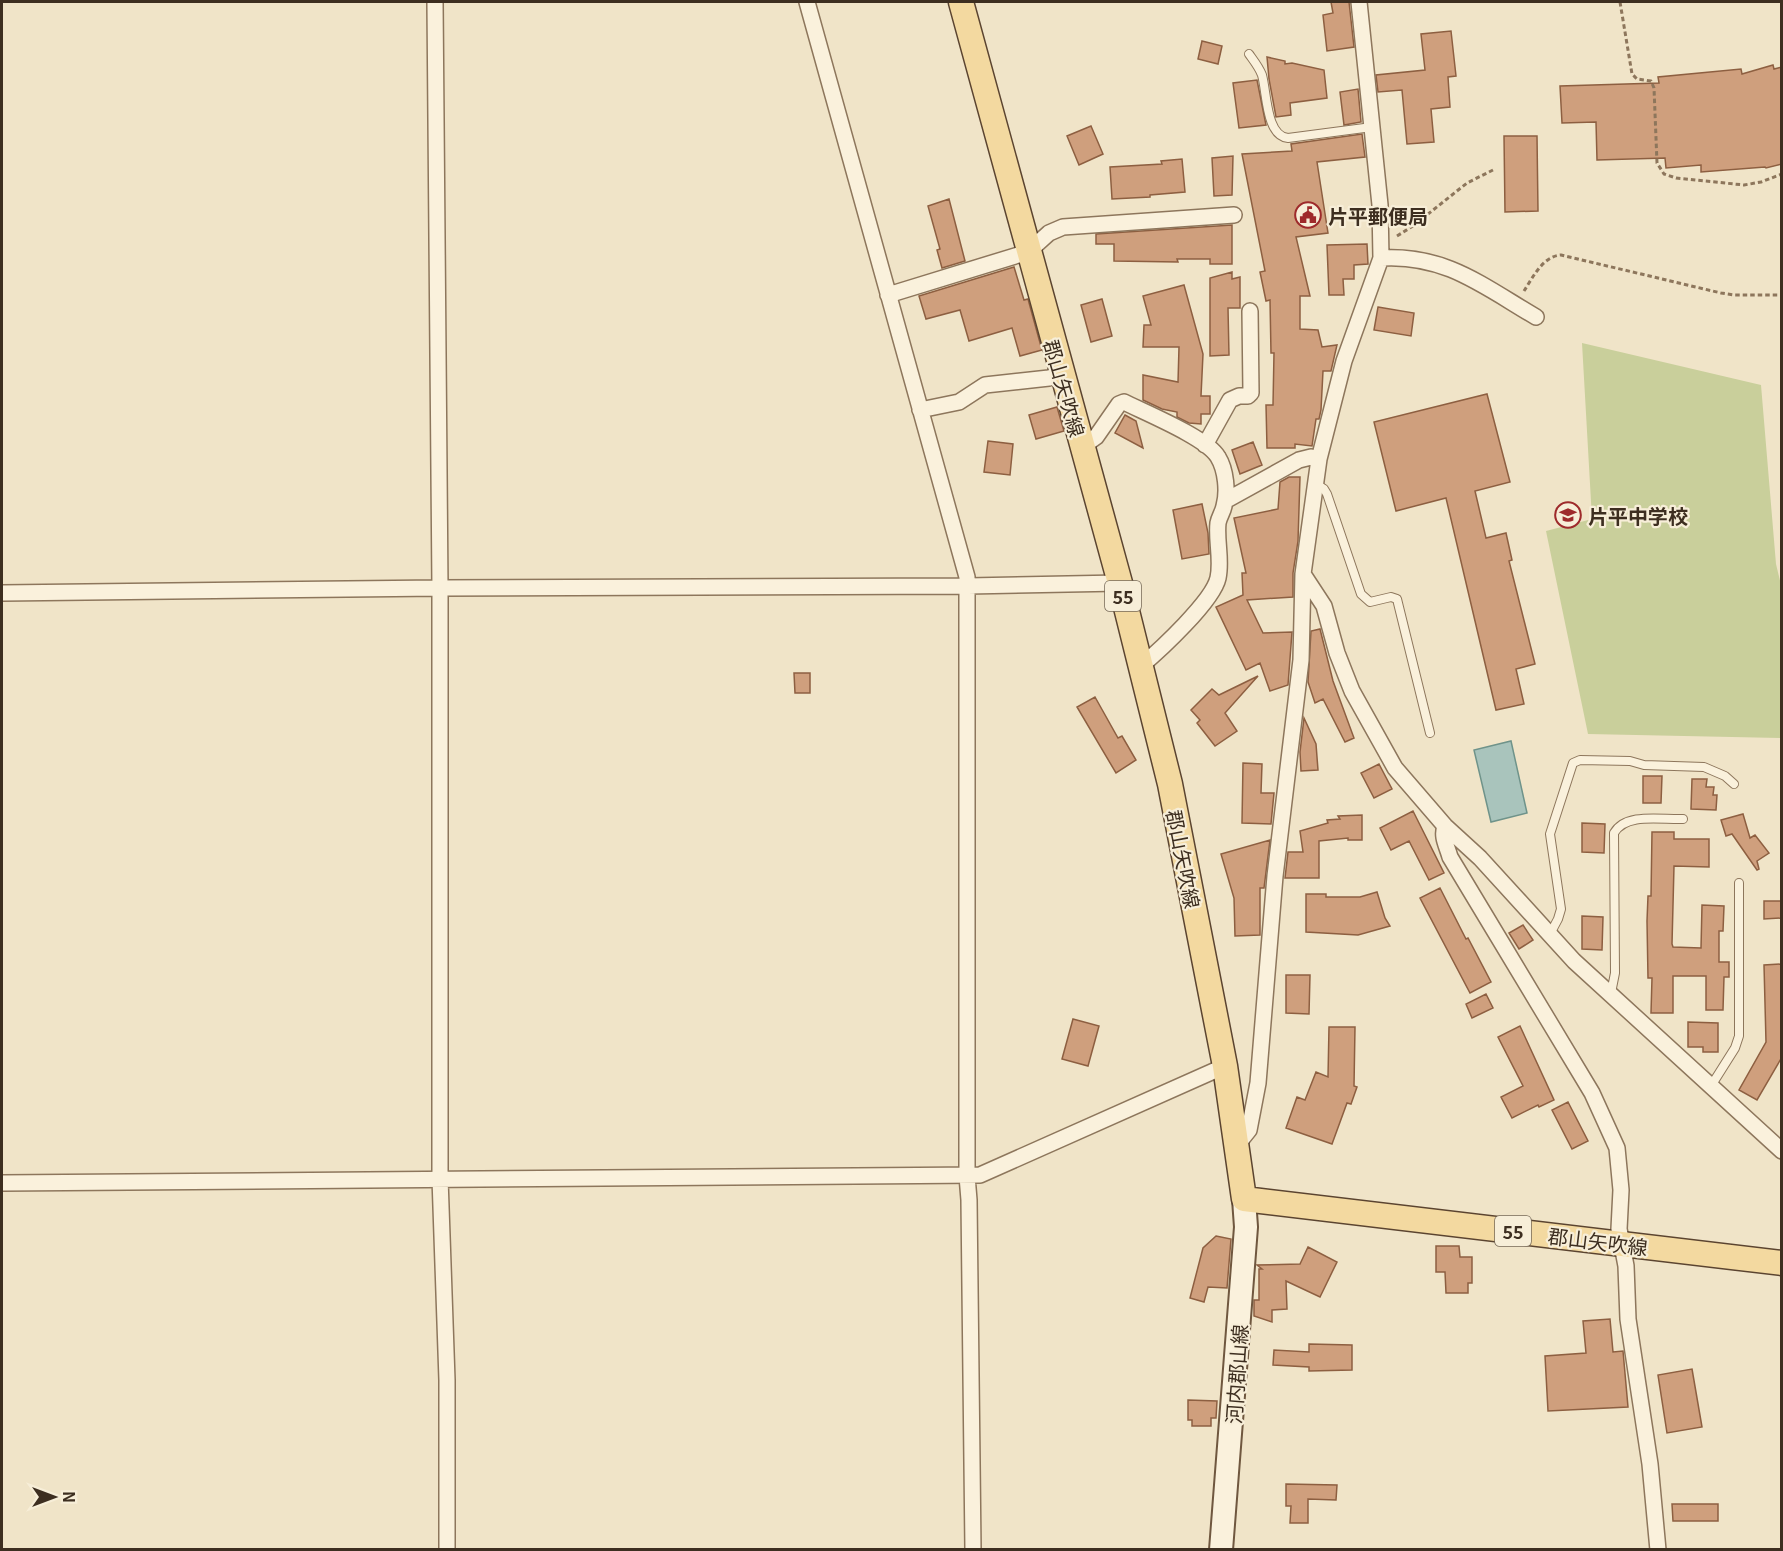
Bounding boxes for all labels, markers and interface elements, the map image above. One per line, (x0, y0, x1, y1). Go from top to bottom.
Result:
public building icon: 片平郵便局 (1293, 200, 1323, 230)
place label: 片平郵便局 (1328, 201, 1428, 230)
street label: 郡山矢吹線 (1037, 336, 1093, 440)
school or university icon: 片平中学校 (1553, 500, 1583, 530)
place label: 片平中学校 (1588, 501, 1688, 530)
road number: 55 (1105, 581, 1141, 611)
street label: 郡山矢吹線 (1160, 807, 1208, 911)
road number: 55 (1495, 1216, 1531, 1246)
street label: 郡山矢吹線 (1547, 1221, 1649, 1261)
street label: 河内郡山線 (1218, 1323, 1254, 1425)
north arrow (24, 1467, 84, 1527)
text: N (58, 1491, 82, 1503)

